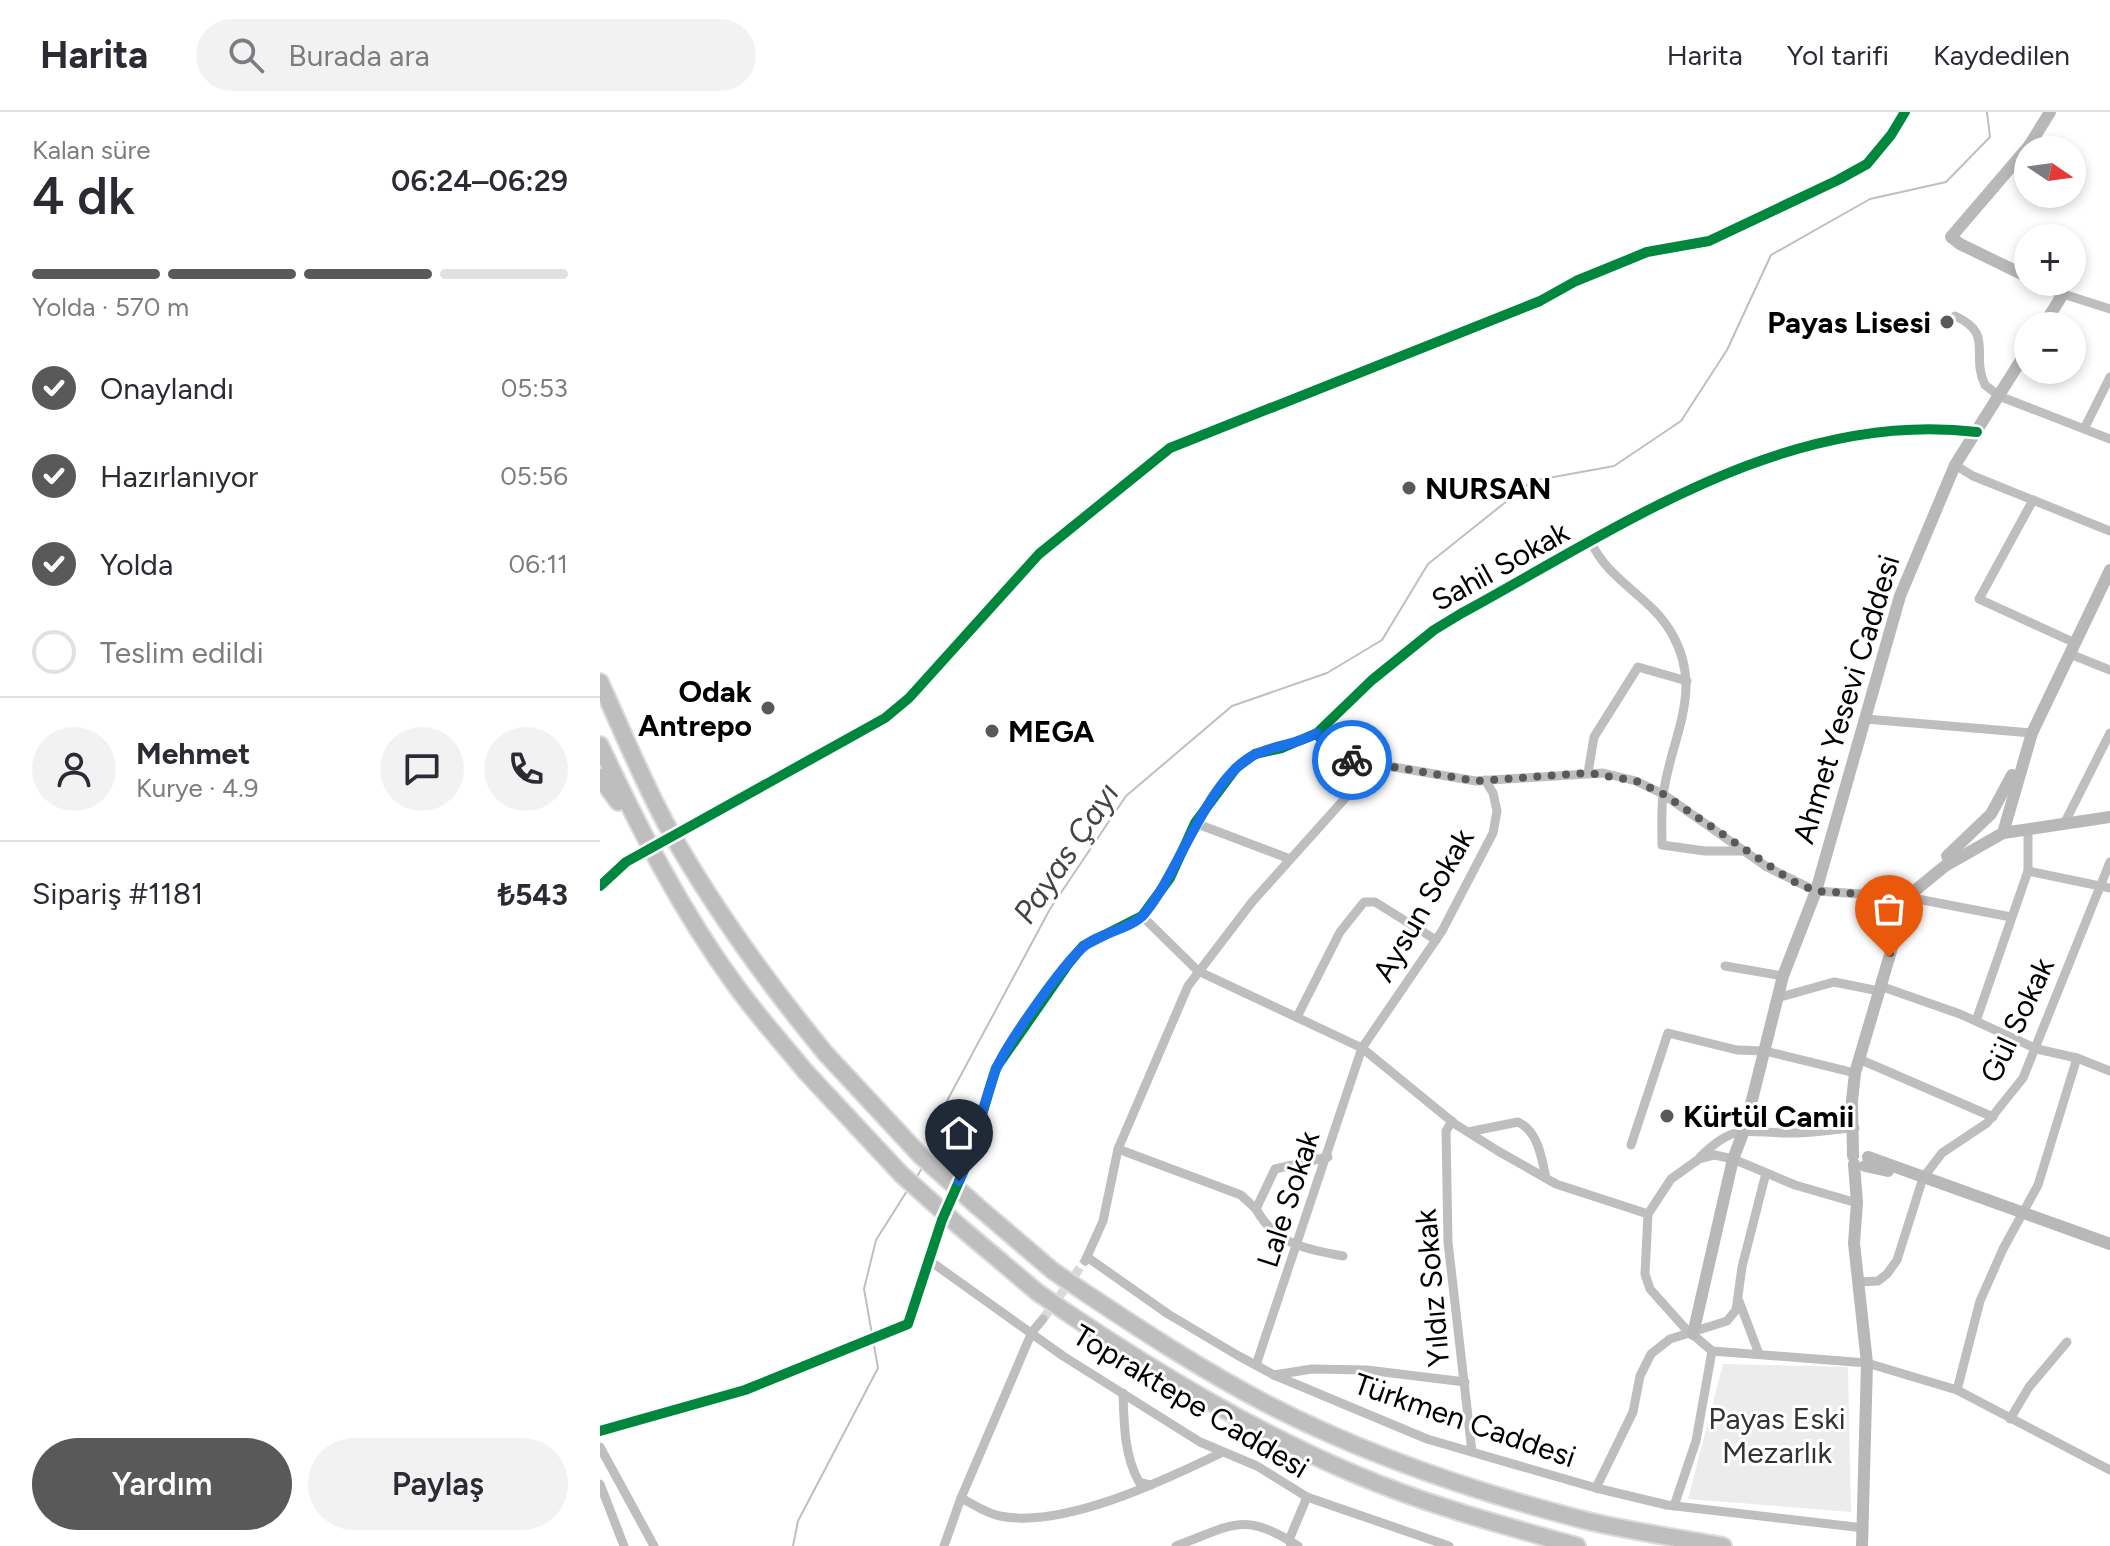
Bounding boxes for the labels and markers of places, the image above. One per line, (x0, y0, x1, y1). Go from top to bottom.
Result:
place label: Payas Lisesi (1767, 304, 1931, 341)
marker: Payas Lisesi (1938, 313, 1956, 331)
place label: NURSAN (1425, 470, 1551, 507)
marker: NURSAN (1400, 479, 1418, 497)
place label: Odak Antrepo (638, 673, 752, 744)
marker: Odak Antrepo (759, 699, 777, 717)
place label: MEGA (1008, 713, 1095, 750)
marker: MEGA (983, 722, 1001, 740)
pin (1855, 875, 1923, 957)
place label: Kürtül Camii (1683, 1098, 1854, 1135)
pin (925, 1099, 993, 1181)
marker: Kürtül Camii (1658, 1107, 1676, 1125)

